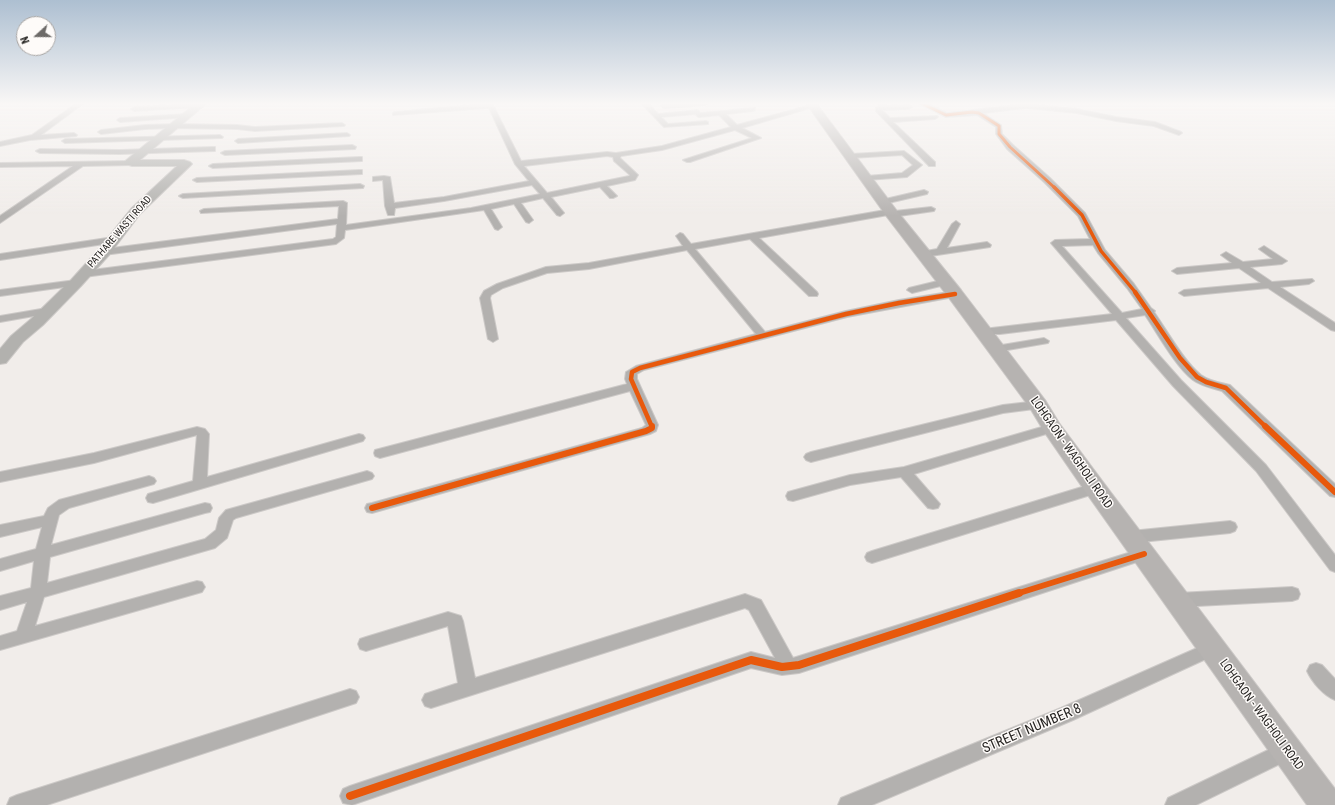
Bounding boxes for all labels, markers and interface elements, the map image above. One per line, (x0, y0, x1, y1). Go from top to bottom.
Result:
north arrow (16, 16, 56, 56)
text: N (18, 35, 33, 46)
street label: PATHARE WASTI ROAD (86, 194, 154, 270)
street label: LOHGAON - WAGHOLI ROAD (1027, 394, 1115, 512)
street label: LOHGAON - WAGHOLI ROAD (1216, 657, 1306, 773)
street label: STREET NUMBER 8 (980, 701, 1084, 757)

